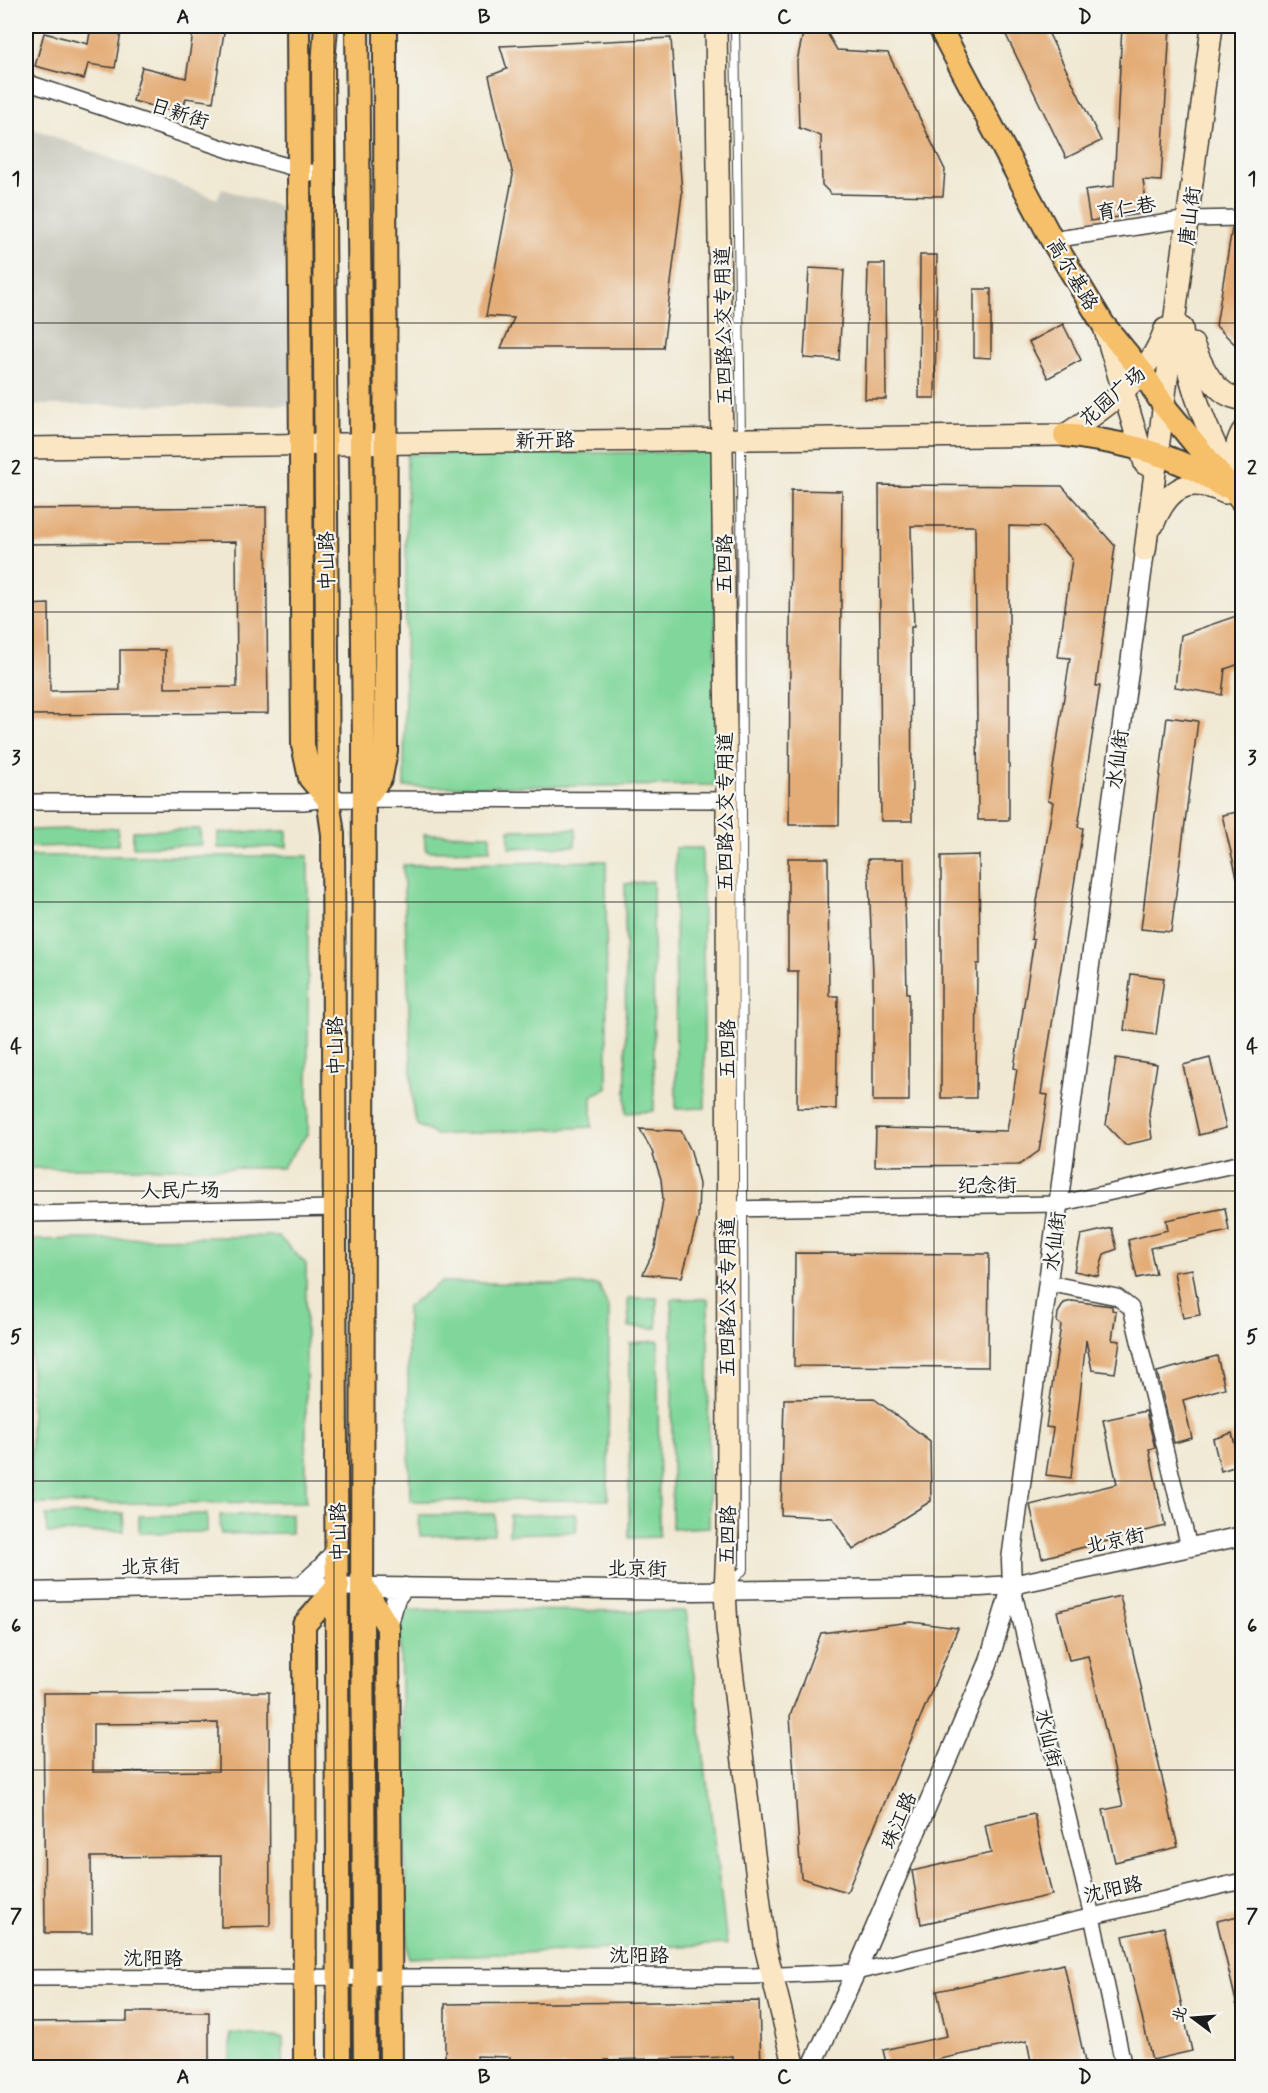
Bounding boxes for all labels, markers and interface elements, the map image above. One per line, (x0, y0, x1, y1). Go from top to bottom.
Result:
text: A (176, 4, 190, 31)
text: B (478, 4, 491, 31)
text: C (777, 4, 792, 31)
text: D (1078, 4, 1092, 31)
street label: 日新街 (147, 92, 212, 137)
text: 1 (12, 166, 20, 193)
text: 1 (1248, 166, 1256, 193)
street label: 唐山街 (1173, 185, 1208, 248)
street label: 育仁巷 (1094, 191, 1159, 228)
street label: 高尔基路 (1040, 234, 1104, 317)
street label: 五四路公交专用道 (710, 246, 739, 406)
street label: 花园广场 (1074, 361, 1152, 434)
street label: 新开路 (515, 427, 576, 456)
text: 2 (11, 455, 21, 482)
text: 2 (1247, 455, 1257, 482)
street label: 中山路 (313, 530, 342, 591)
street label: 五四路 (712, 533, 739, 594)
street label: 水仙街 (1101, 728, 1136, 791)
street label: 五四路公交专用道 (713, 732, 740, 892)
text: 3 (11, 745, 21, 772)
text: 3 (1247, 745, 1257, 772)
street label: 中山路 (322, 1015, 351, 1076)
street label: 五四路 (715, 1018, 742, 1079)
text: 4 (10, 1034, 22, 1061)
text: 4 (1246, 1034, 1258, 1061)
street label: 纪念街 (957, 1172, 1017, 1201)
street label: 人民广场 (140, 1177, 220, 1206)
street label: 水仙街 (1038, 1210, 1073, 1273)
street label: 五四路公交专用道 (715, 1217, 742, 1377)
text: 5 (10, 1324, 22, 1351)
text: 5 (1246, 1324, 1258, 1351)
street label: 中山路 (325, 1501, 354, 1562)
street label: 五四路 (714, 1504, 743, 1566)
street label: 北京街 (1083, 1522, 1147, 1561)
street label: 北京街 (120, 1553, 180, 1582)
street label: 北京街 (607, 1555, 667, 1584)
text: 6 (11, 1613, 21, 1640)
text: 6 (1247, 1613, 1257, 1640)
street label: 水仙街 (1028, 1706, 1067, 1771)
street label: 珠江路 (875, 1787, 924, 1854)
street label: 沈阳路 (1081, 1870, 1147, 1910)
text: 7 (10, 1903, 22, 1930)
text: 7 (1246, 1903, 1258, 1930)
street label: 沈阳路 (609, 1943, 670, 1970)
street label: 沈阳路 (123, 1946, 184, 1973)
north arrow (1163, 1988, 1223, 2048)
text: 北 (1168, 2004, 1192, 2025)
text: A (176, 2064, 190, 2091)
text: B (478, 2064, 491, 2091)
text: C (777, 2064, 792, 2091)
text: D (1078, 2064, 1092, 2091)

